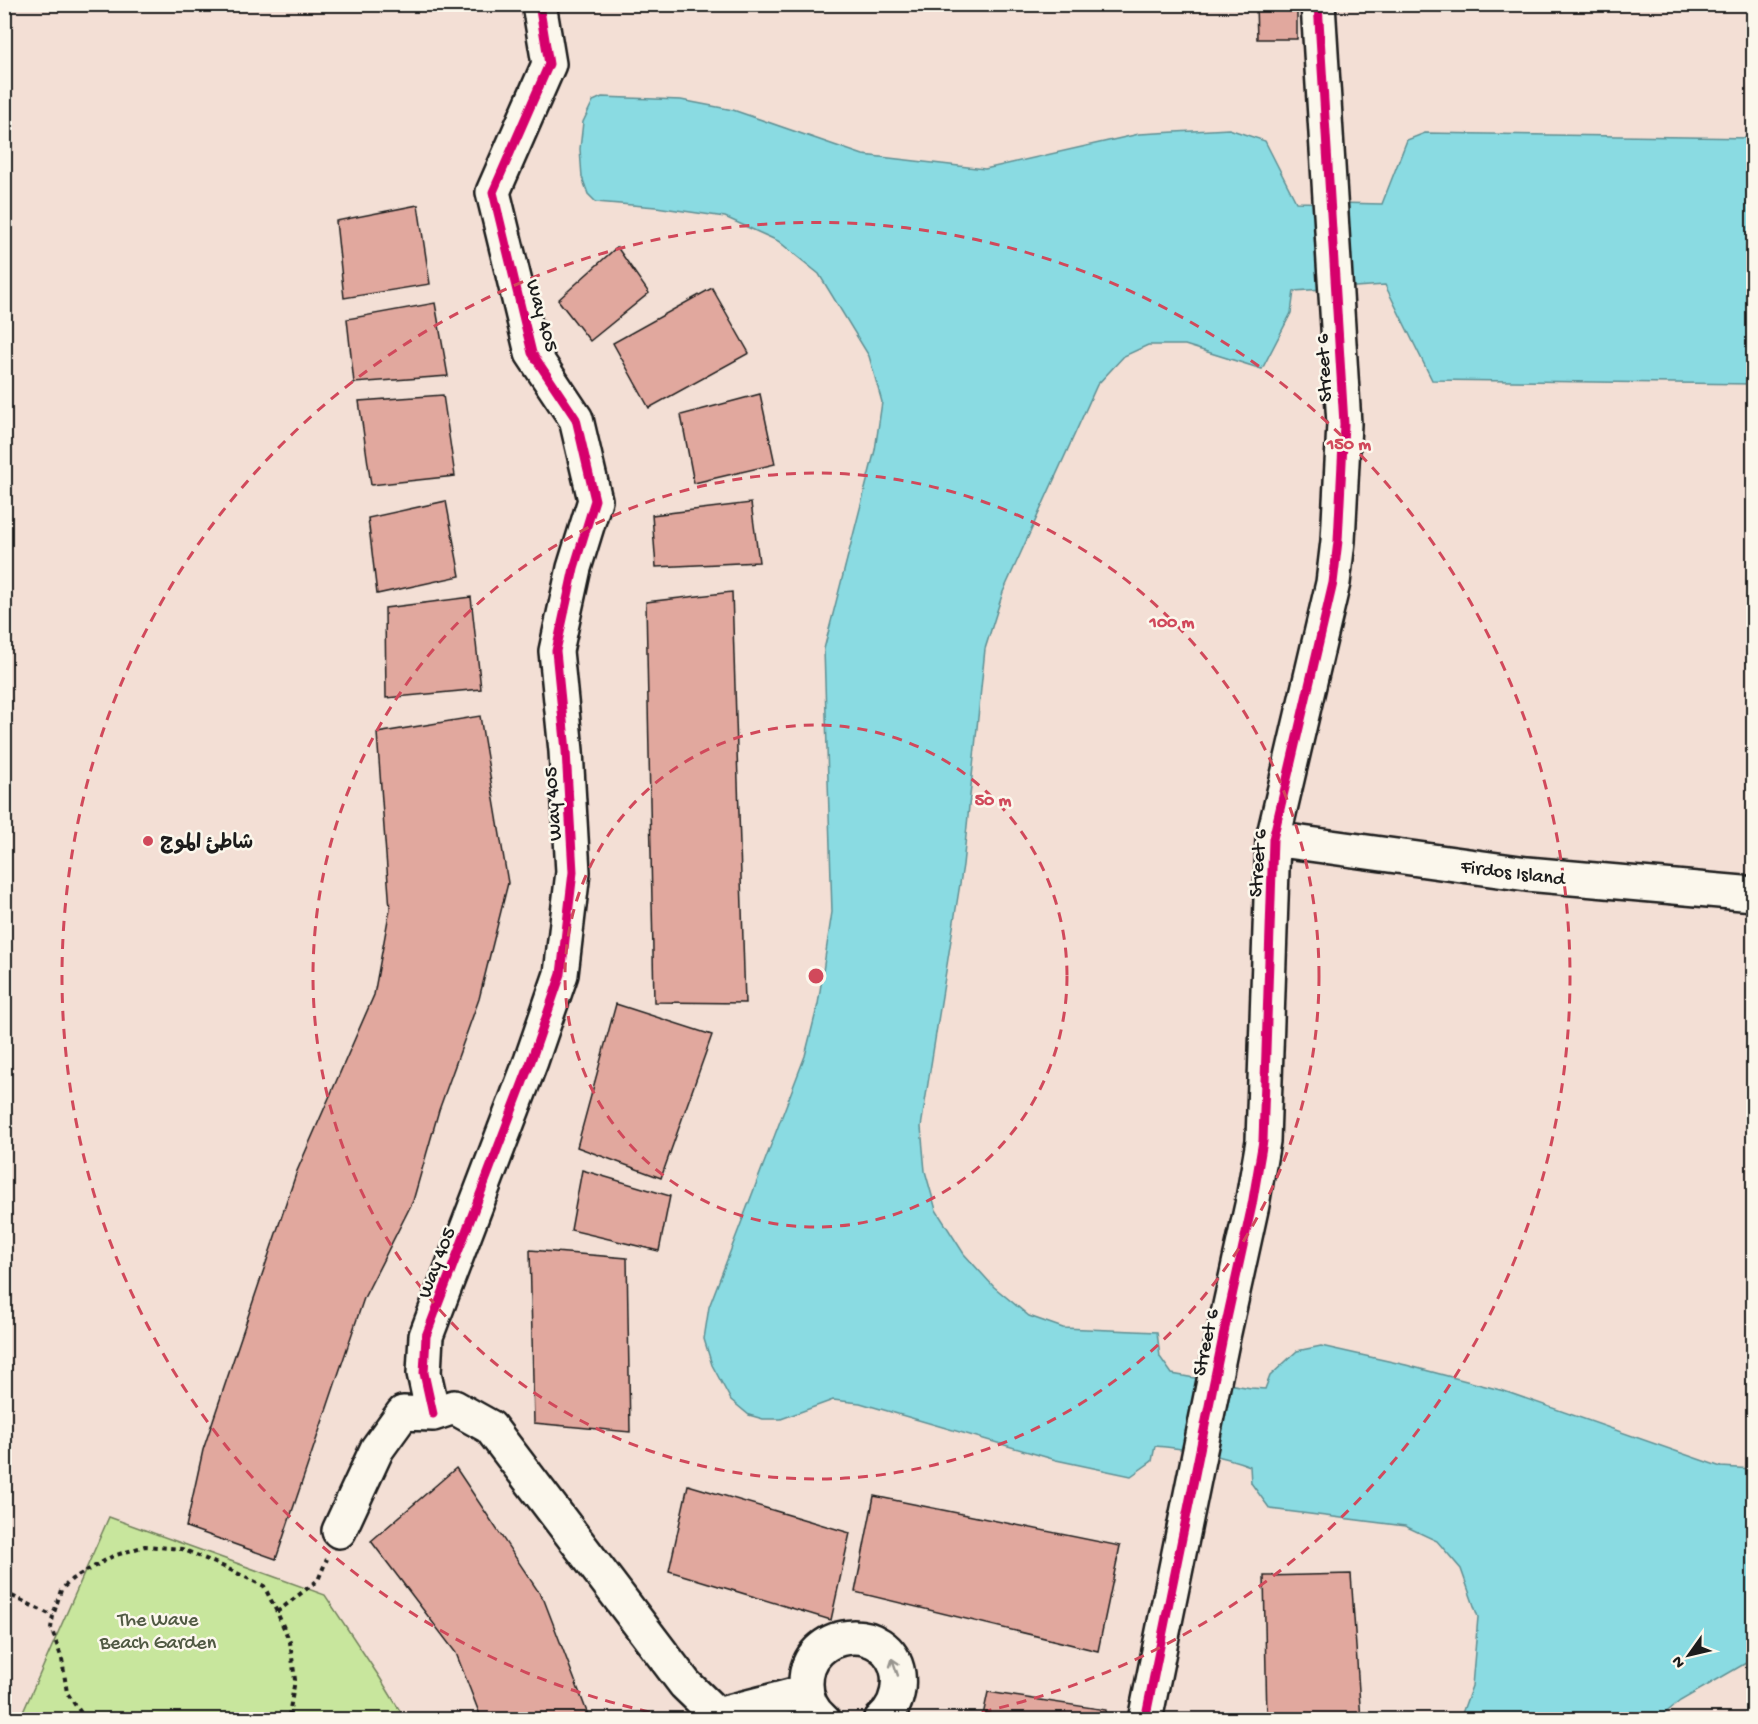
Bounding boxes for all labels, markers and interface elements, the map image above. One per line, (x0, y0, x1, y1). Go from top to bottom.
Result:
street label: Way 405 (519, 277, 562, 355)
street label: Street 6 (1312, 332, 1339, 402)
text: 150 m (1326, 435, 1371, 456)
text: 100 m (1149, 613, 1195, 634)
street label: Way 405 (540, 766, 569, 841)
text: 50 m (975, 791, 1012, 812)
street label: Street 6 (1246, 828, 1273, 898)
place label: شاطئ الموج (160, 832, 253, 856)
marker: شاطئ الموج (141, 834, 155, 848)
street label: Firdos Island (1458, 857, 1568, 893)
centre of rings (806, 966, 826, 986)
street label: Way 405 (414, 1225, 462, 1302)
street label: Street 6 (1189, 1306, 1226, 1378)
park label: The Wave Beach Garden (99, 1610, 217, 1656)
north arrow (1659, 1625, 1719, 1685)
text: N (1668, 1651, 1690, 1671)
one-way arrow (888, 1659, 899, 1677)

